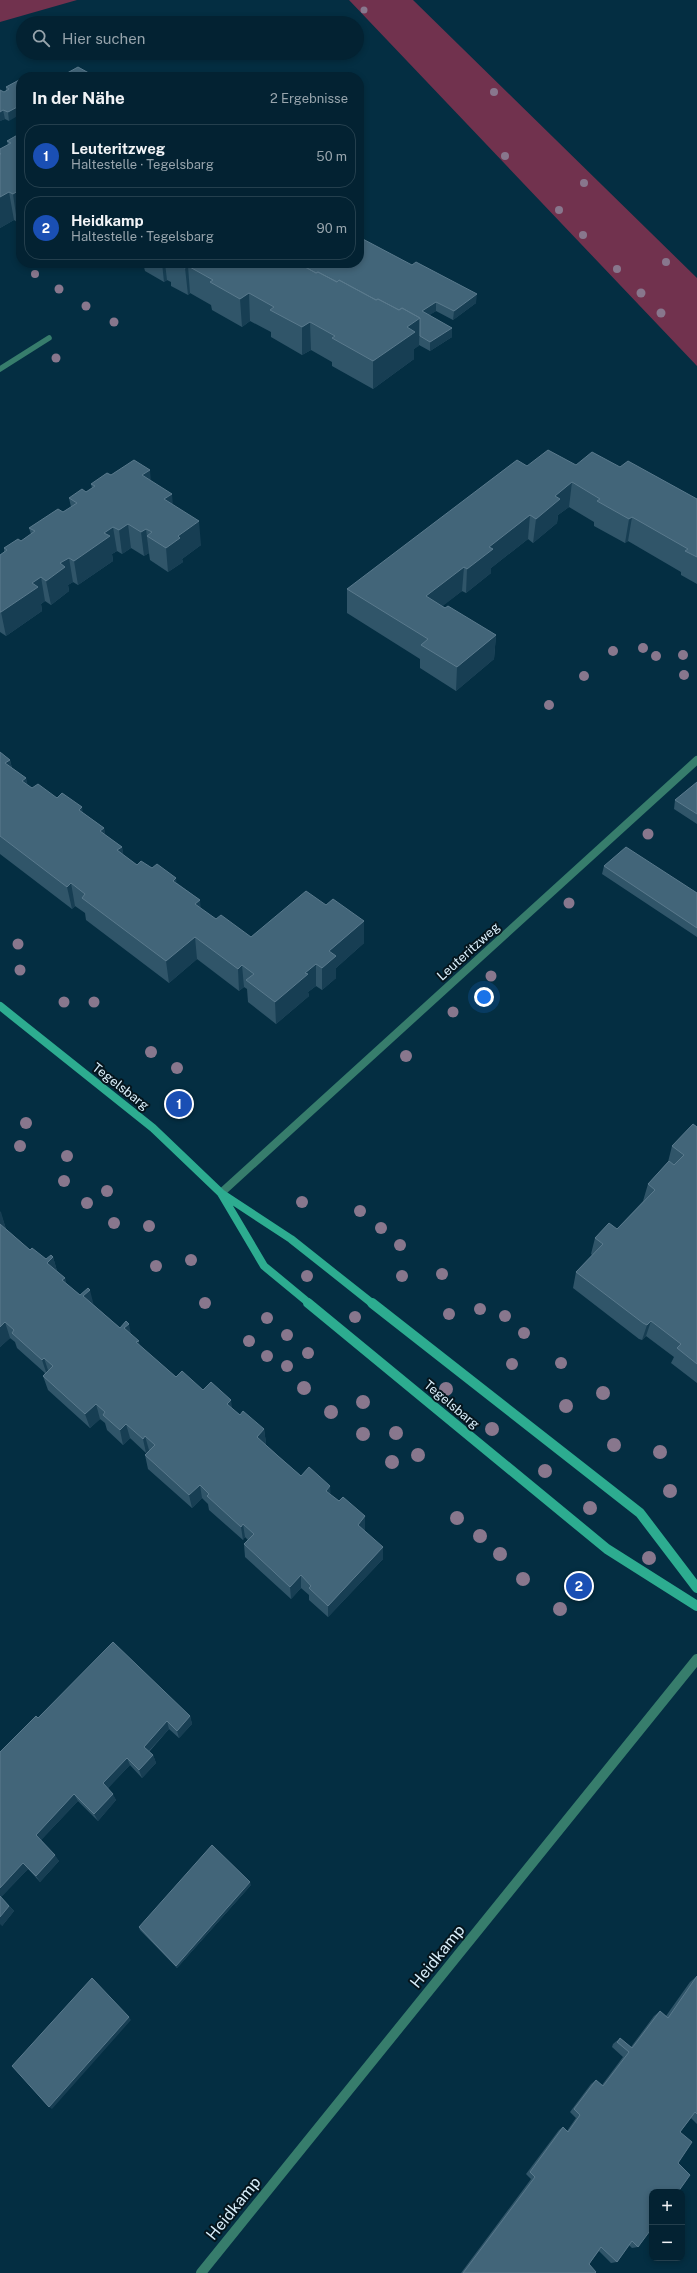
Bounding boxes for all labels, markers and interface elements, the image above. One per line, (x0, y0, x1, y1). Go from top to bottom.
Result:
search box (16, 16, 364, 60)
icon: search (30, 27, 52, 49)
text: Hier suchen (62, 30, 145, 47)
text: In der Nähe (32, 88, 125, 108)
text: 2 Ergebnisse (270, 91, 348, 106)
text: Leuteritzweg (71, 140, 165, 157)
text: 1 (43, 149, 49, 164)
text: 50 m (316, 149, 347, 164)
text: Haltestelle · Tegelsbarg (71, 157, 214, 172)
text: Heidkamp (71, 212, 144, 229)
text: 2 (42, 221, 50, 236)
text: 90 m (317, 221, 347, 236)
text: Haltestelle · Tegelsbarg (71, 229, 214, 244)
street label: Leuteritzweg (434, 919, 503, 983)
your location (474, 987, 494, 1007)
street label: Tegelsbarg (89, 1060, 152, 1113)
pin: 1 (166, 1089, 192, 1119)
street label: Tegelsbarg (421, 1377, 482, 1432)
pin: 2 (566, 1571, 592, 1601)
street label: Heidkamp (406, 1921, 469, 1992)
street label: Heidkamp (202, 2173, 265, 2244)
map controls (649, 2189, 685, 2261)
button: + (649, 2189, 685, 2225)
button: − (649, 2225, 685, 2261)

